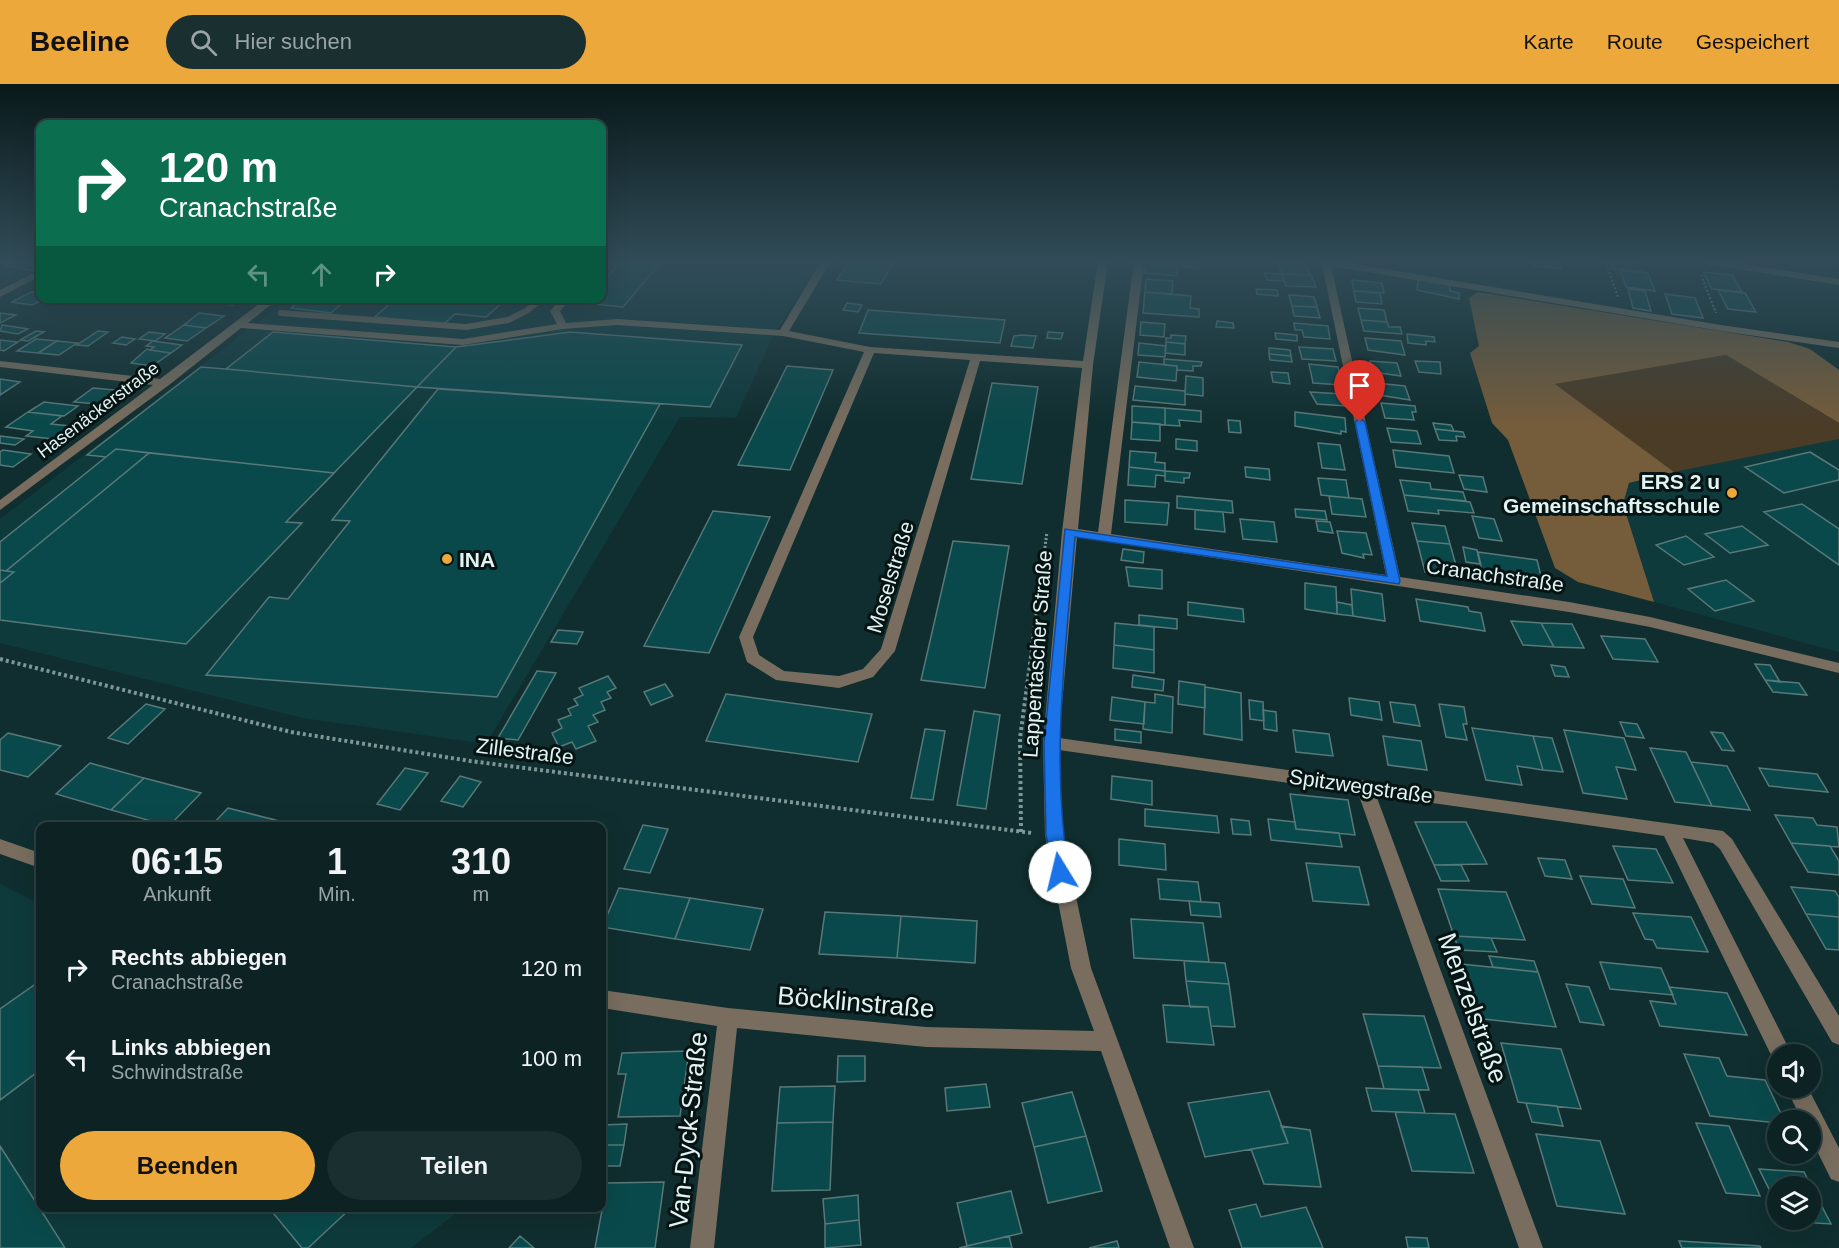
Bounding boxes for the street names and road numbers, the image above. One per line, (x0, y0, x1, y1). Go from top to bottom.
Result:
street label: Hasenäckerstraße (33, 358, 163, 462)
street label: Moselstraße (862, 518, 918, 636)
street label: Lappentascher Straße (1018, 550, 1056, 758)
street label: Cranachstraße (1425, 554, 1565, 596)
street label: Zillestraße (475, 734, 575, 768)
street label: Spitzwegstraße (1288, 765, 1434, 807)
street label: Menzelstraße (1432, 929, 1514, 1087)
street label: Böcklinstraße (776, 980, 936, 1024)
street label: Van-Dyck-Straße (663, 1030, 713, 1230)

